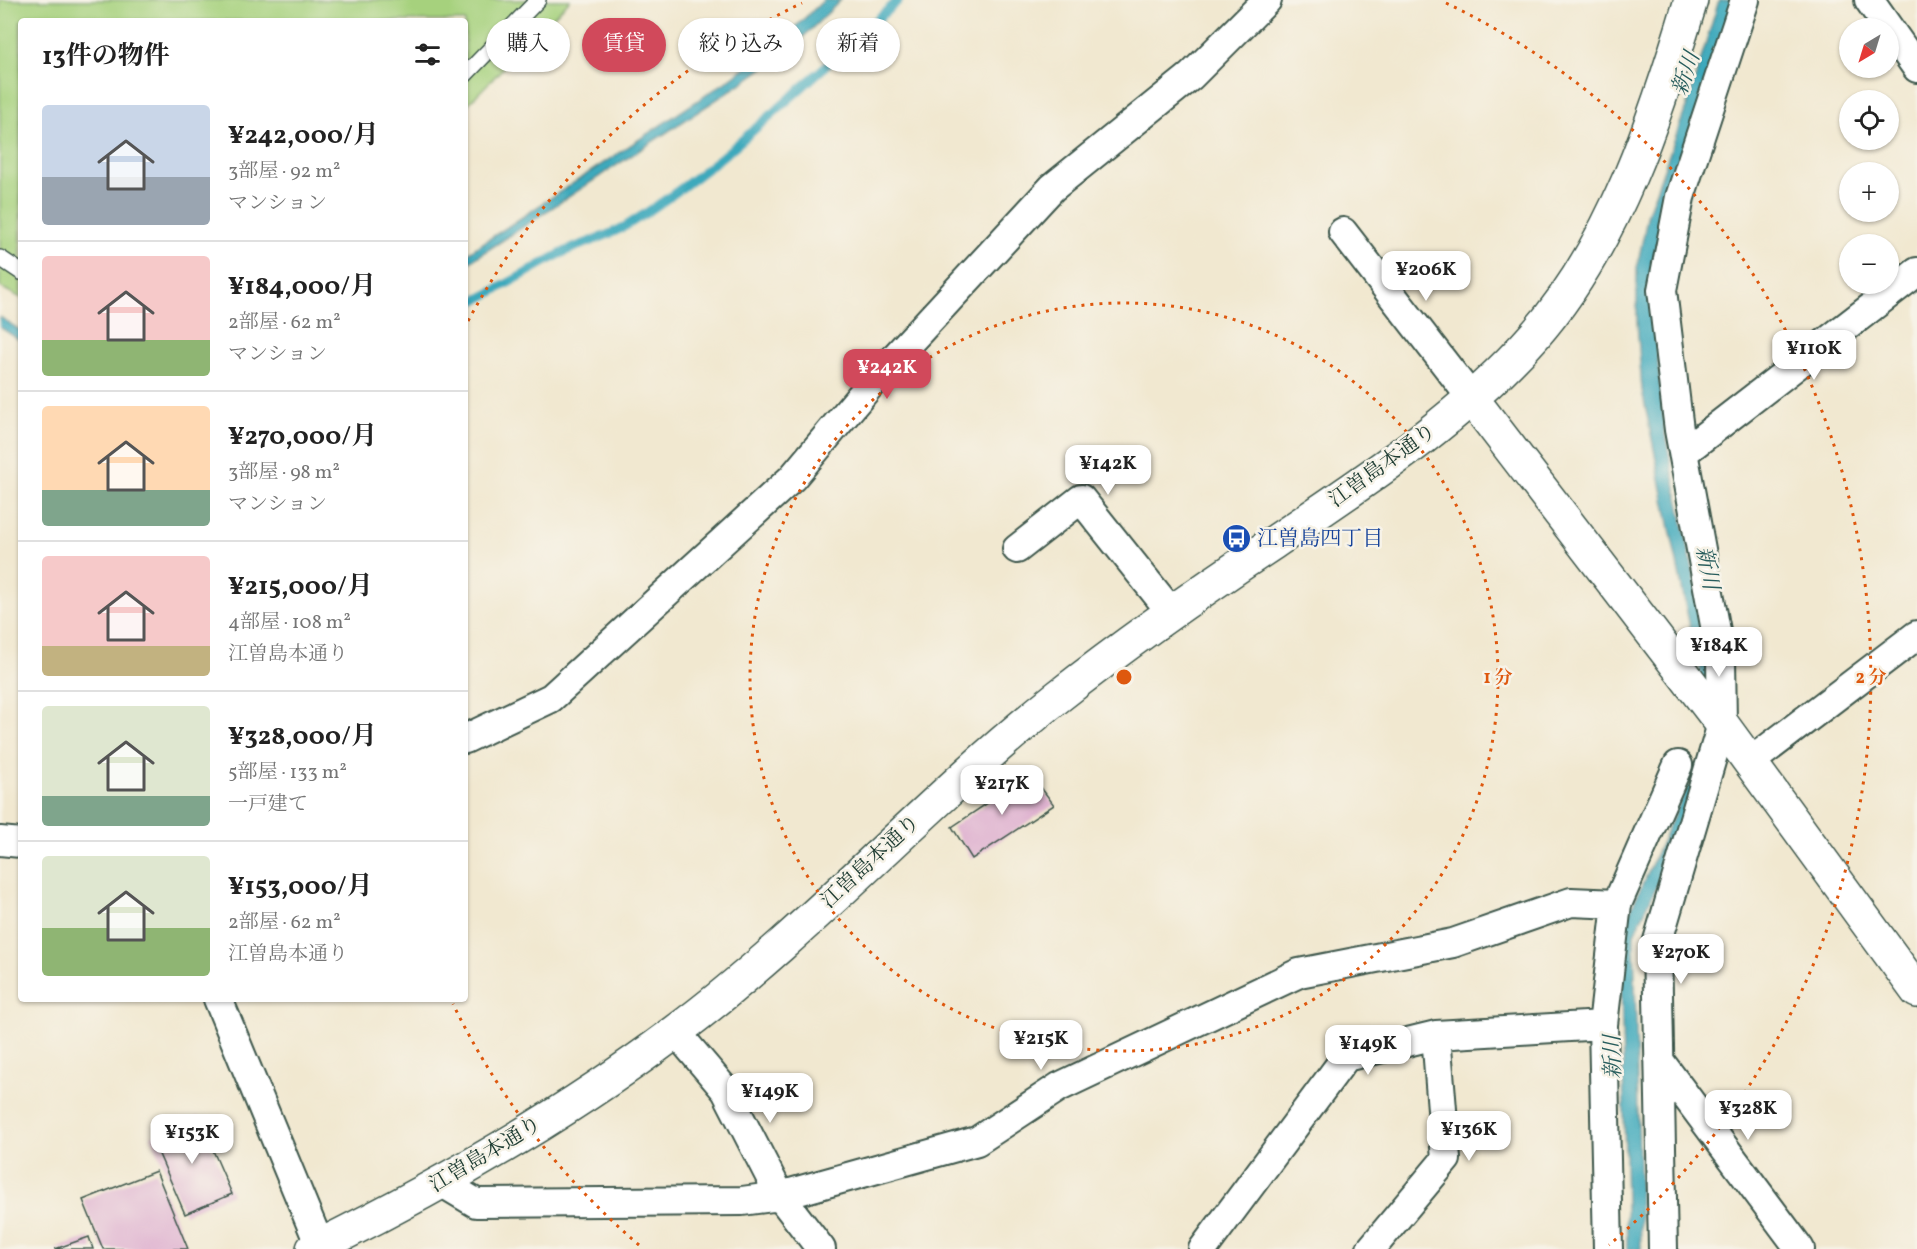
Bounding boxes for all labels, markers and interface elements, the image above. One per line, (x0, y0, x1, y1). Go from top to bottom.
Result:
chip: 購入 (486, 18, 570, 72)
chip: 賃貸 (582, 18, 666, 72)
chip: 絞り込み (678, 18, 804, 72)
chip: 新着 (816, 18, 900, 72)
north arrow (1839, 18, 1899, 78)
map controls (1839, 18, 1899, 294)
icon: filters (411, 38, 444, 71)
text: 13件の物件 (42, 39, 170, 75)
water label: 新川 (1665, 46, 1709, 100)
button: locate (1839, 90, 1899, 150)
text: ¥242,000/月 (228, 118, 379, 154)
icon: home (90, 129, 162, 201)
text: 3部屋 · 92 m² (228, 158, 340, 186)
button: + (1839, 162, 1899, 222)
text: マンション (228, 190, 327, 218)
button: − (1839, 234, 1899, 294)
pin: ¥206K (1384, 251, 1468, 302)
text: ¥206K (1396, 256, 1456, 284)
text: ¥184,000/月 (228, 269, 376, 305)
icon: home (90, 280, 162, 352)
text: 2部屋 · 62 m² (228, 309, 341, 337)
pin: ¥110K (1772, 330, 1856, 381)
text: ¥110K (1786, 335, 1842, 363)
text: マンション (228, 341, 327, 369)
pin: ¥242K (845, 349, 929, 400)
text: ¥242K (857, 354, 917, 382)
street label: 江曽島本通り (1324, 417, 1442, 515)
text: ¥270,000/月 (228, 419, 377, 455)
icon: home (90, 430, 162, 502)
pin: ¥142K (1066, 445, 1150, 496)
text: ¥142K (1079, 450, 1137, 478)
text: 3部屋 · 98 m² (228, 459, 340, 487)
text: マンション (228, 491, 327, 519)
bus stop icon: 江曽島四丁目 (1220, 523, 1252, 555)
place label: 江曽島四丁目 (1257, 525, 1383, 554)
water label: 新川 (1687, 543, 1726, 595)
text: ¥215,000/月 (228, 569, 373, 605)
icon: home (90, 580, 162, 652)
text: 4部屋 · 108 m² (228, 609, 351, 637)
pin: ¥184K (1677, 627, 1761, 678)
text: ¥184K (1690, 632, 1748, 660)
text: 江曽島本通り (228, 641, 348, 669)
text: 1 分 (1484, 666, 1512, 691)
text: 2 分 (1856, 666, 1886, 691)
centre of rings (1114, 667, 1134, 687)
text: ¥328,000/月 (228, 719, 377, 755)
icon: home (90, 730, 162, 802)
text: 5部屋 · 133 m² (228, 759, 347, 787)
pin: ¥217K (960, 765, 1044, 816)
text: ¥217K (974, 770, 1030, 798)
text: 一戸建て (228, 791, 308, 819)
street label: 江曽島本通り (815, 808, 927, 916)
text: ¥153,000/月 (228, 869, 373, 905)
icon: home (90, 880, 162, 952)
text: 2部屋 · 62 m² (228, 909, 341, 937)
pin: ¥270K (1639, 934, 1723, 985)
text: ¥270K (1652, 939, 1710, 967)
text: 江曽島本通り (228, 941, 348, 969)
pin: ¥215K (999, 1020, 1083, 1071)
text: ¥215K (1013, 1025, 1069, 1053)
pin: ¥149K (1326, 1025, 1410, 1076)
text: ¥149K (1339, 1030, 1397, 1058)
water label: 新川 (1598, 1033, 1630, 1079)
pin: ¥149K (728, 1073, 812, 1124)
text: ¥149K (741, 1078, 799, 1106)
pin: ¥328K (1706, 1090, 1790, 1141)
text: ¥328K (1719, 1095, 1777, 1123)
street label: 江曽島本通り (425, 1110, 547, 1200)
pin: ¥136K (1427, 1111, 1511, 1162)
pin: ¥153K (150, 1114, 234, 1165)
text: ¥136K (1441, 1116, 1497, 1144)
text: ¥153K (165, 1119, 219, 1147)

